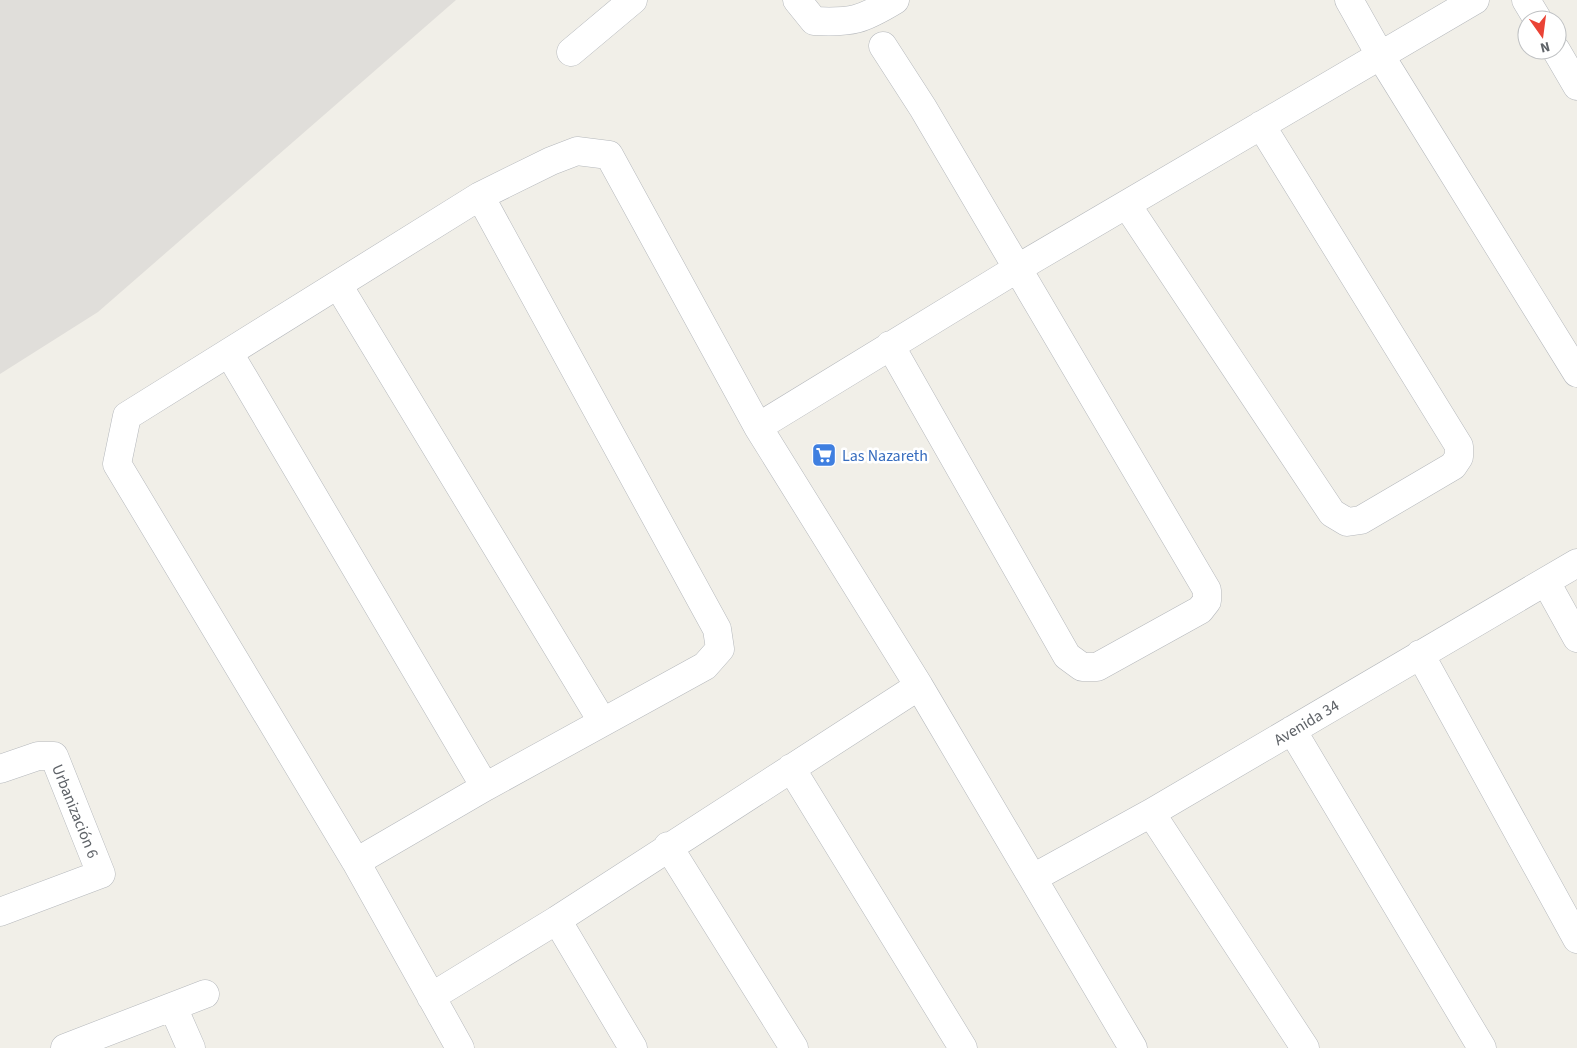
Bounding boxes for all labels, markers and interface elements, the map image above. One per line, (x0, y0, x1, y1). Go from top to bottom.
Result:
north arrow (1517, 10, 1567, 60)
text: N (1538, 36, 1552, 57)
supermarket icon: Las Nazareth (811, 442, 837, 468)
place label: Las Nazareth (842, 445, 928, 467)
street label: Avenida 34 (1270, 695, 1343, 751)
street label: Urbanización 6 (46, 761, 104, 862)

